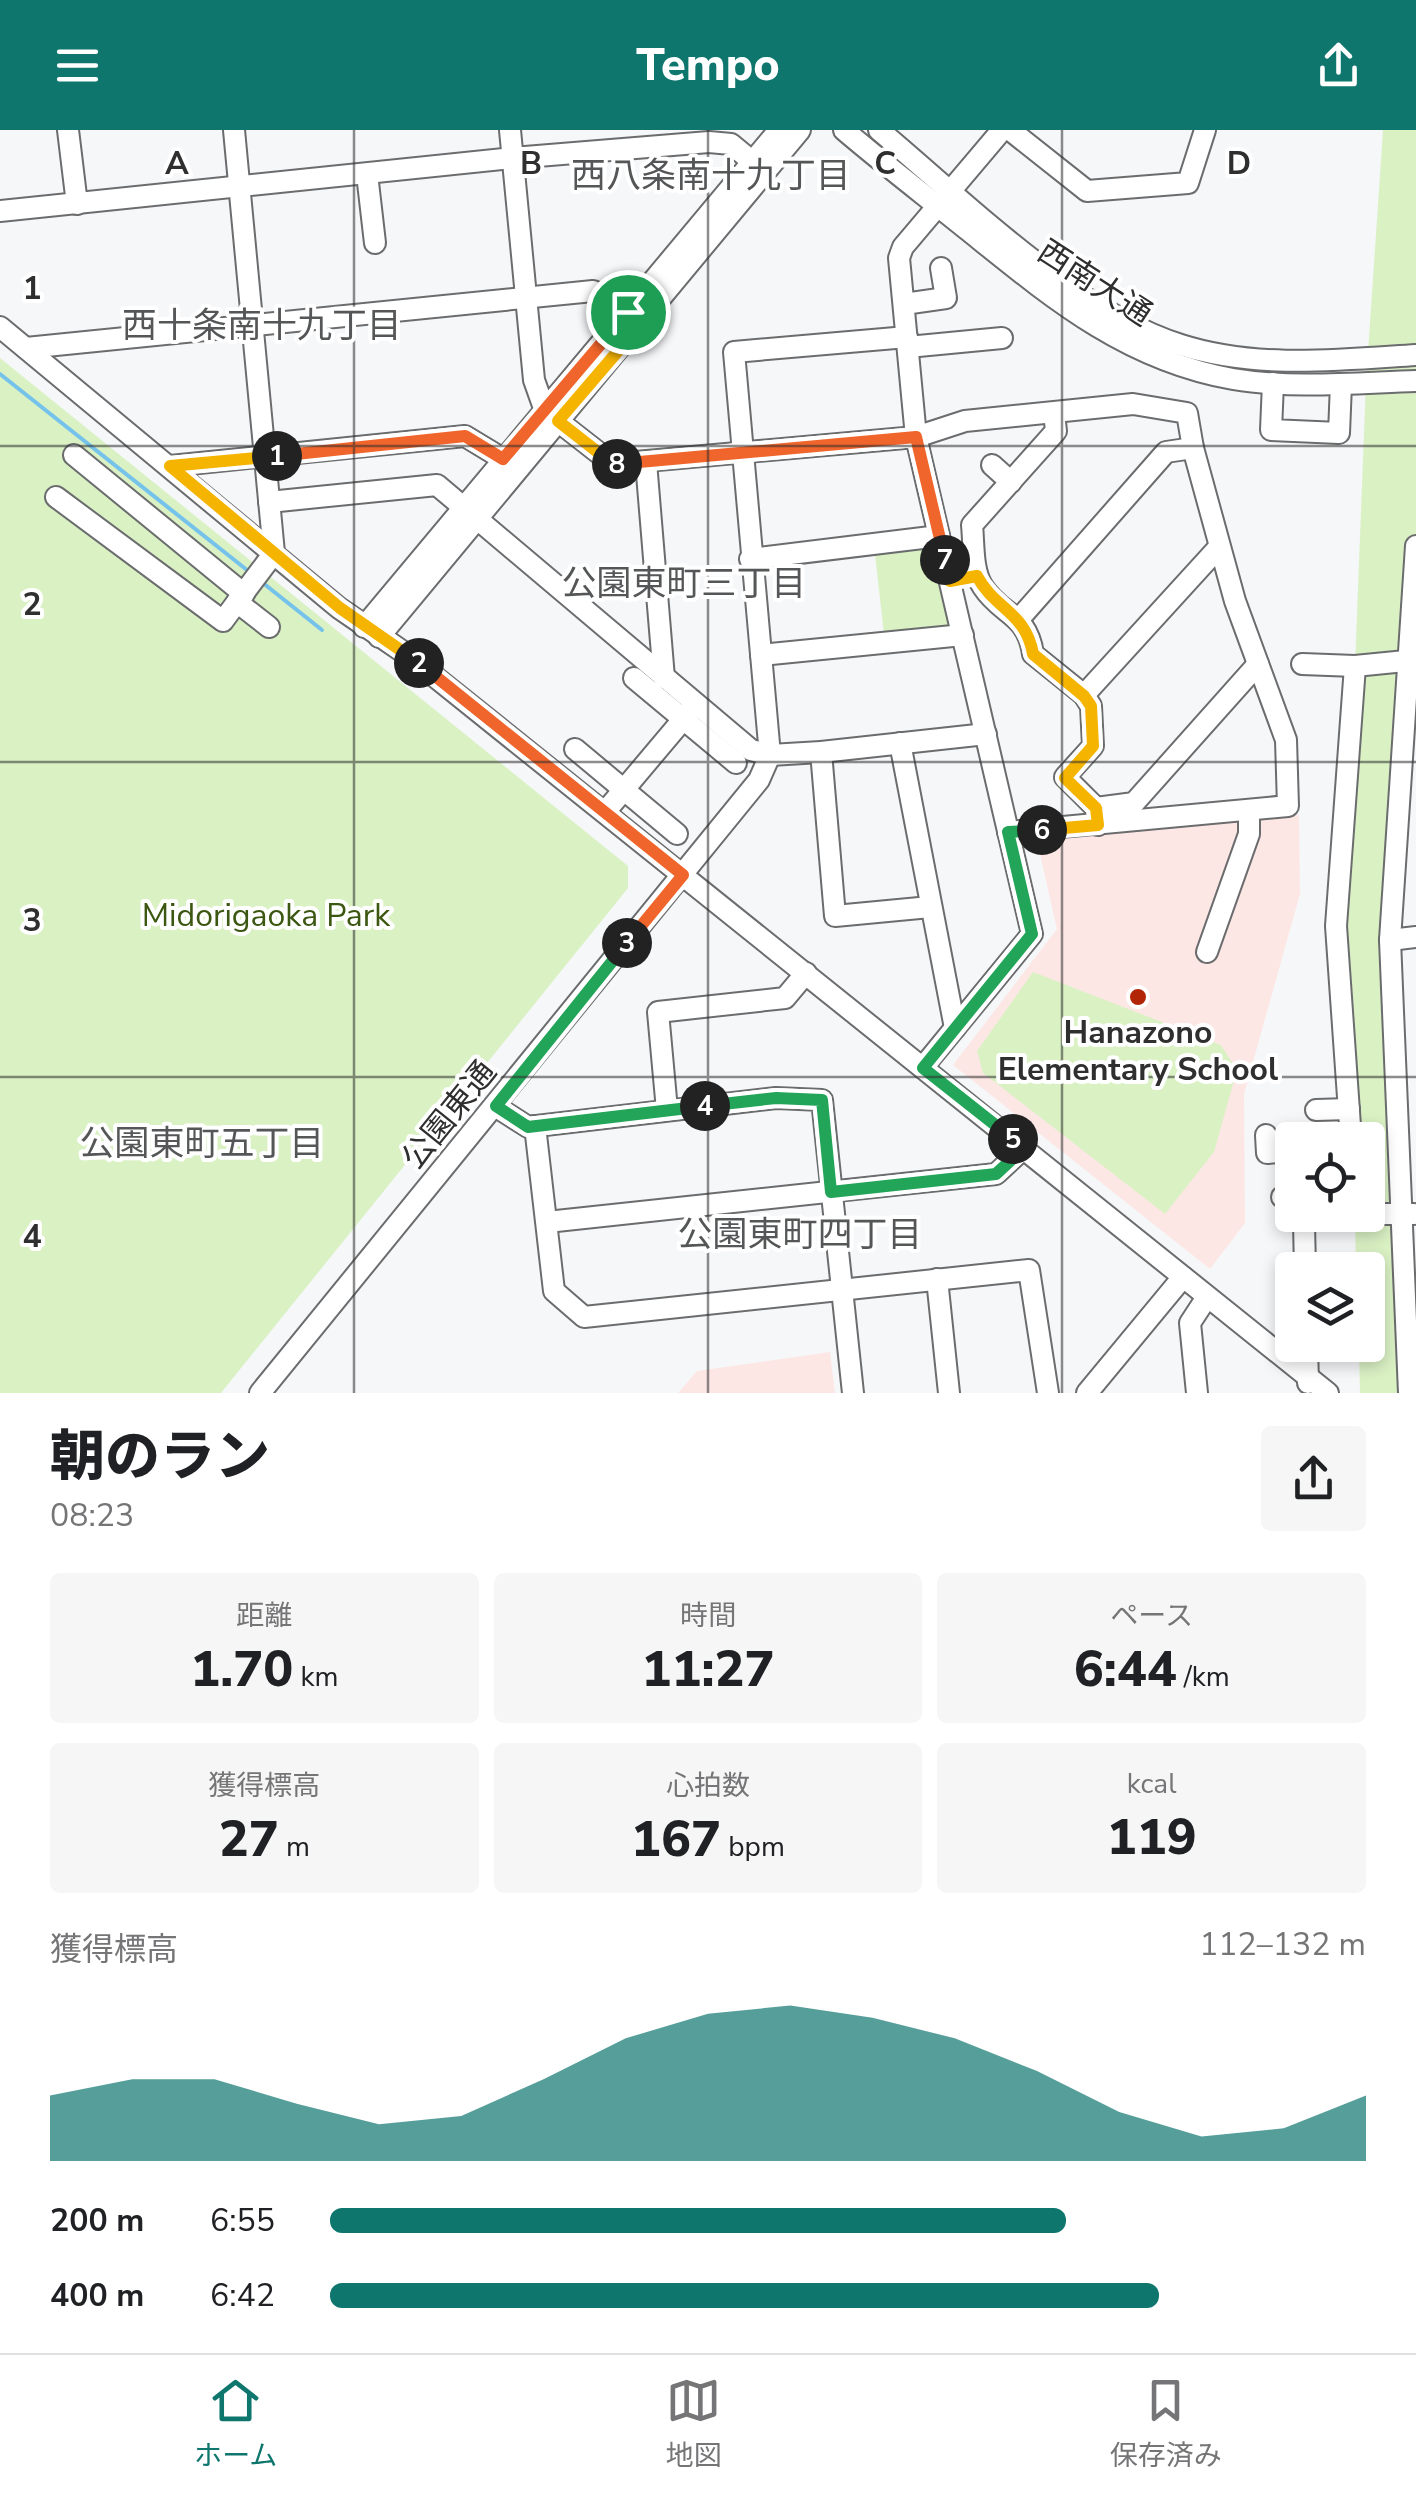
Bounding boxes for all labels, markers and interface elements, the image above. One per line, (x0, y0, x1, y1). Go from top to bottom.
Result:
text: Tempo (636, 35, 780, 96)
icon: menu (50, 38, 105, 93)
icon: share (1311, 38, 1366, 93)
text: A (165, 142, 189, 185)
text: B (520, 142, 542, 185)
text: C (874, 142, 896, 185)
text: D (1227, 142, 1251, 185)
district label: 西八条南十九丁目 (571, 152, 851, 199)
street label: 西南大通 (1030, 230, 1160, 336)
text: 1 (22, 267, 42, 310)
pin (586, 270, 671, 355)
icon: arrive (601, 285, 656, 340)
district label: 西十条南十九丁目 (122, 302, 402, 349)
pin: 1 (252, 431, 302, 481)
text: 1 (269, 437, 285, 475)
pin: 8 (592, 439, 642, 489)
text: 8 (609, 445, 625, 483)
pin: 7 (920, 535, 970, 585)
text: 7 (937, 541, 953, 579)
district label: 公園東町三丁目 (561, 560, 807, 607)
text: 2 (22, 583, 42, 626)
pin: 2 (394, 638, 444, 688)
text: 2 (411, 644, 427, 682)
pin: 6 (1017, 805, 1067, 855)
text: 6 (1034, 811, 1050, 849)
park label: Midorigaoka Park (142, 894, 391, 937)
text: 3 (22, 899, 42, 942)
pin: 3 (602, 918, 652, 968)
text: 3 (619, 924, 635, 962)
marker: Hanazono Elementary School (1127, 986, 1149, 1008)
place label: Hanazono Elementary School (998, 1011, 1278, 1091)
street label: 公園東通 (392, 1052, 506, 1178)
pin: 4 (680, 1081, 730, 1131)
text: 4 (697, 1087, 713, 1125)
pin: 5 (988, 1114, 1038, 1164)
district label: 公園東町五丁目 (79, 1120, 325, 1167)
text: 5 (1005, 1120, 1021, 1158)
map controls (1275, 1122, 1385, 1362)
button: locate (1275, 1122, 1385, 1232)
district label: 公園東町四丁目 (677, 1211, 923, 1258)
text: 4 (22, 1215, 42, 1258)
button: layers (1275, 1252, 1385, 1362)
text: 朝のラン (50, 1419, 270, 1494)
button: share (1261, 1426, 1366, 1531)
text: 08:23 (50, 1494, 134, 1537)
text: 距離 (236, 1597, 292, 1635)
text: 時間 (680, 1597, 736, 1635)
text: ペース (1110, 1597, 1193, 1635)
text: 1.70 (190, 1635, 293, 1704)
text: 11:27 (641, 1635, 774, 1704)
text: 6:44 (1074, 1635, 1177, 1704)
text: km (293, 1658, 338, 1696)
text: /km (1177, 1658, 1230, 1696)
text: kcal (1127, 1765, 1176, 1803)
text: 獲得標高 (208, 1767, 320, 1805)
text: 心拍数 (666, 1767, 750, 1805)
text: 119 (1107, 1803, 1197, 1872)
text: 27 (219, 1805, 279, 1874)
text: 167 (631, 1805, 721, 1874)
text: m (279, 1828, 310, 1866)
text: bpm (721, 1828, 785, 1866)
text: 112–132 m (1199, 1923, 1366, 1966)
text: 獲得標高 (50, 1928, 178, 1971)
text: 200 m (50, 2199, 144, 2242)
text: 6:55 (210, 2199, 275, 2242)
text: 400 m (50, 2274, 144, 2317)
text: 6:42 (210, 2274, 275, 2317)
tab: ホーム (194, 2373, 277, 2475)
tab: 地図 (666, 2373, 722, 2475)
tab: 保存済み (1110, 2373, 1222, 2475)

